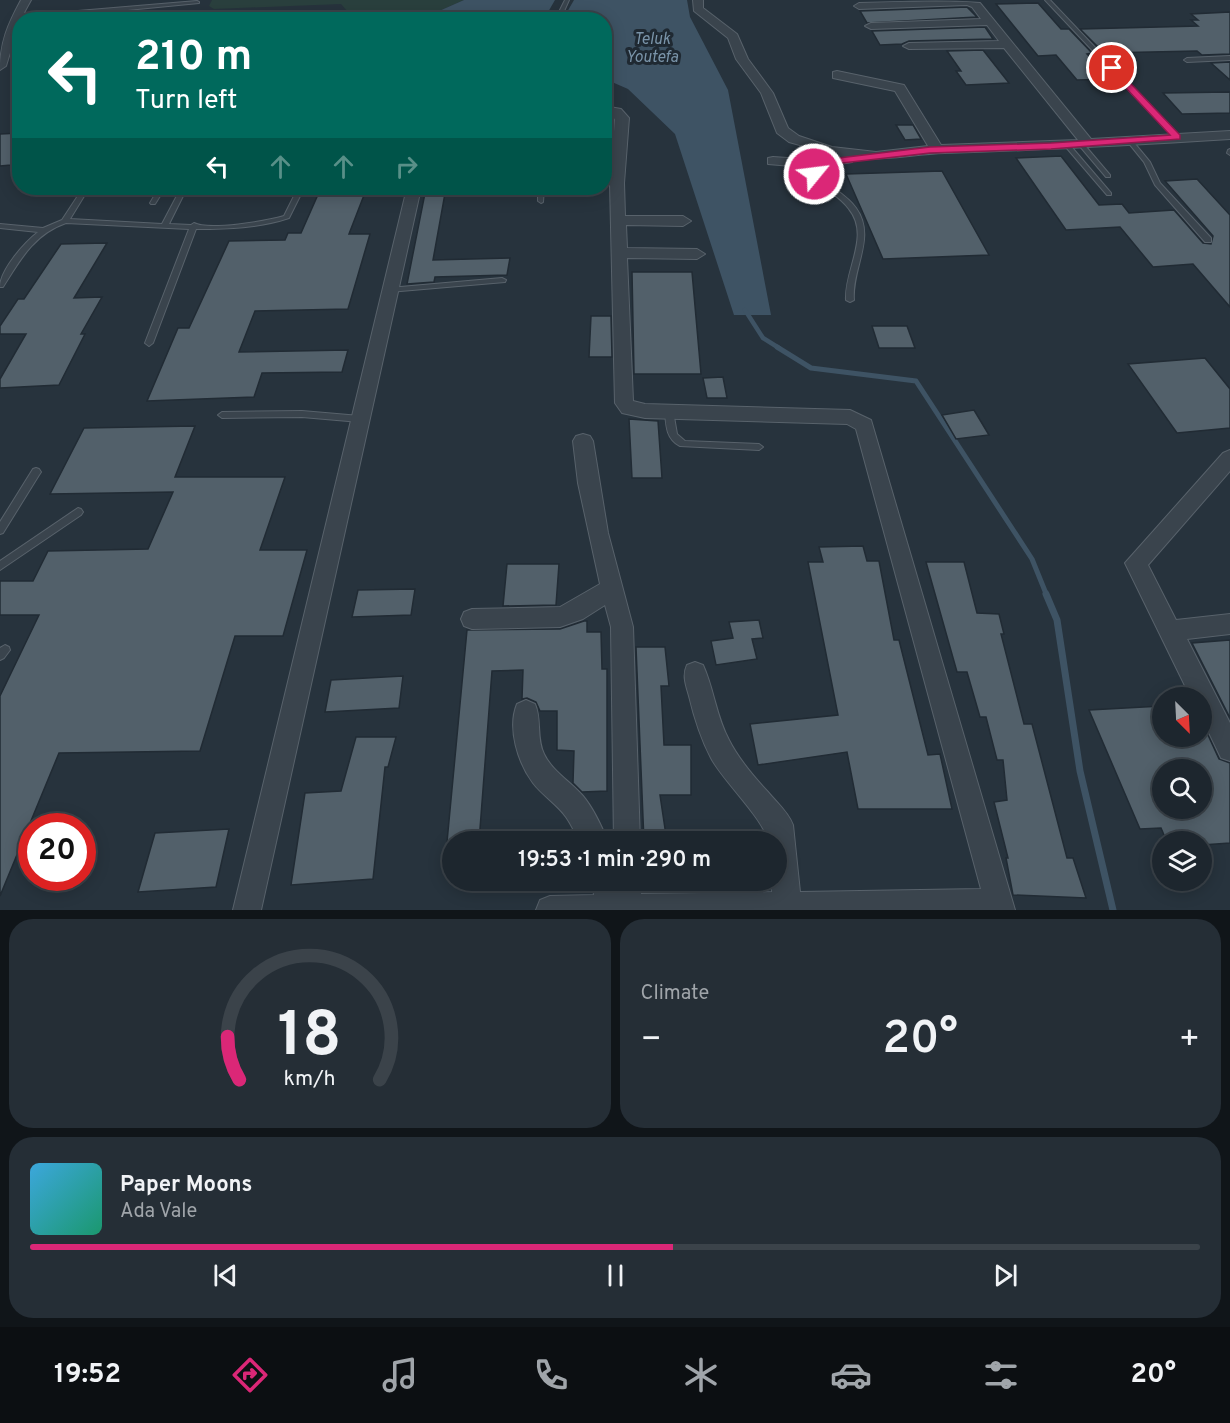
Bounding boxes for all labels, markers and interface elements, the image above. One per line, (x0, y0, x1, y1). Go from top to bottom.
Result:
water label: Teluk Youtefa (626, 30, 679, 68)
text: 210 m (135, 32, 252, 85)
icon: left (36, 36, 114, 114)
pin (1086, 42, 1137, 93)
icon: arrive (1095, 51, 1128, 84)
text: Turn left (135, 84, 237, 118)
position arrow (782, 142, 846, 206)
icon: left (201, 150, 234, 183)
icon: ahead (264, 150, 297, 183)
icon: ahead (327, 150, 360, 183)
icon: right (390, 150, 423, 183)
north arrow (1152, 687, 1212, 747)
map controls (1152, 687, 1212, 891)
button: search (1152, 759, 1212, 819)
speed limit sign: 20 (18, 813, 96, 891)
button: layers (1152, 831, 1212, 891)
text: 19:53 · 1 min · 290 m (518, 847, 711, 874)
text: Climate (641, 981, 709, 1007)
text: 18 (278, 999, 342, 1078)
text: 20° (882, 1012, 958, 1069)
text: − (641, 1020, 662, 1062)
text: + (1179, 1020, 1200, 1062)
text: km/h (284, 1067, 336, 1094)
text: Paper Moons (120, 1172, 252, 1199)
text: Ada Vale (120, 1199, 197, 1225)
icon: previous (209, 1259, 242, 1292)
icon: pause (599, 1259, 632, 1292)
icon: next (989, 1259, 1022, 1292)
icon: directions (229, 1354, 271, 1396)
icon: music (379, 1354, 421, 1396)
icon: phone (530, 1354, 572, 1396)
icon: climate (680, 1354, 722, 1396)
icon: car (830, 1354, 872, 1396)
icon: filters (980, 1354, 1022, 1396)
text: 19:52 (54, 1358, 121, 1392)
text: 20° (1130, 1358, 1176, 1392)

